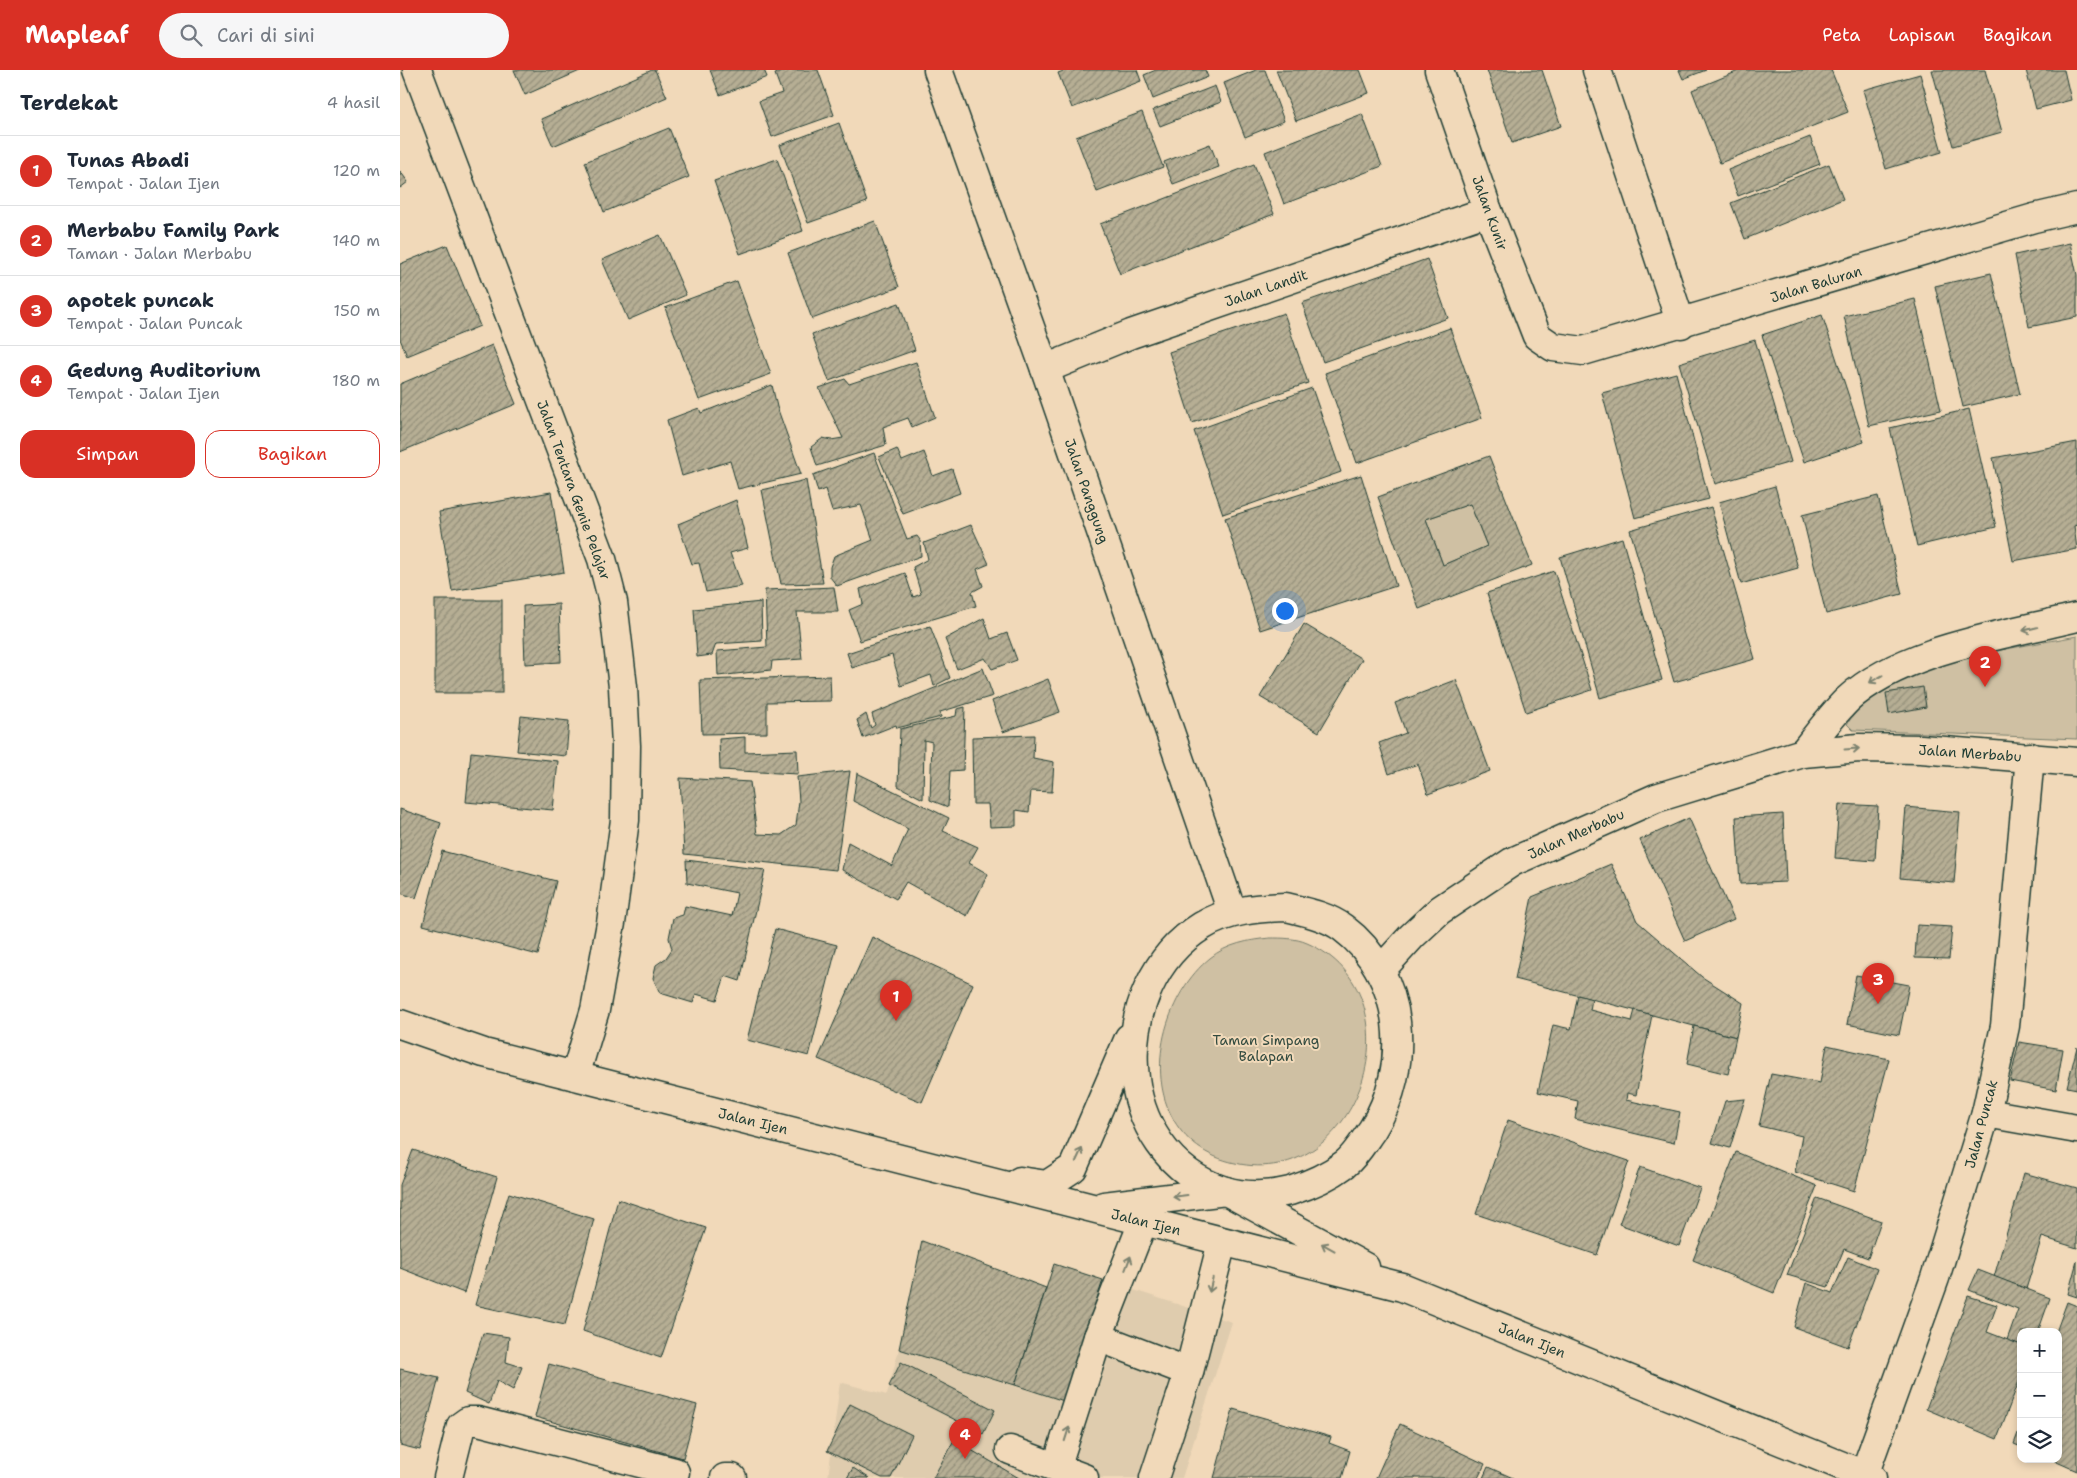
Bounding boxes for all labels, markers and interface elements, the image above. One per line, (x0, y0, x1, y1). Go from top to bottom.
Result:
search box (159, 13, 509, 58)
text: Mapleaf (25, 19, 129, 51)
icon: search (177, 21, 205, 49)
text: Cari di sini (217, 23, 315, 48)
text: Peta (1822, 23, 1861, 47)
text: Lapisan (1889, 23, 1955, 47)
text: Bagikan (1983, 23, 2052, 47)
text: Terdekat (20, 89, 118, 117)
text: 4 hasil (327, 92, 380, 113)
text: Tunas Abadi (67, 148, 189, 173)
text: 1 (32, 160, 40, 181)
text: 120 m (333, 160, 380, 181)
text: Tempat · Jalan Ijen (67, 173, 220, 194)
street label: Jalan Kunir (1468, 173, 1512, 253)
text: Merbabu Family Park (67, 218, 280, 243)
text: 2 (30, 230, 42, 251)
text: 140 m (333, 230, 380, 251)
text: Taman · Jalan Merbabu (67, 243, 252, 264)
street label: Jalan Baluran (1768, 261, 1864, 306)
street label: Jalan Landit (1222, 265, 1310, 311)
text: apotek puncak (67, 288, 214, 313)
text: 3 (30, 300, 42, 321)
text: 150 m (333, 300, 380, 321)
text: Tempat · Jalan Puncak (67, 313, 243, 334)
text: Gedung Auditorium (67, 358, 261, 383)
text: 4 (30, 370, 42, 391)
text: 180 m (332, 370, 380, 391)
text: Tempat · Jalan Ijen (67, 383, 220, 404)
street label: Jalan Tentara Genie Pelajar (533, 398, 615, 583)
button: Simpan (20, 430, 195, 478)
button: Bagikan (205, 430, 380, 478)
street label: Jalan Panggung (1061, 436, 1113, 546)
your location (1272, 598, 1298, 624)
one-way arrow (2022, 625, 2038, 634)
pin: 2 (1969, 646, 2001, 687)
one-way arrow (1870, 675, 1884, 685)
street label: Jalan Merbabu (1918, 740, 2022, 766)
one-way arrow (1844, 744, 1860, 754)
street label: Jalan Merbabu (1525, 805, 1627, 863)
pin: 3 (1862, 963, 1894, 1004)
pin: 1 (880, 980, 912, 1021)
park label: Taman Simpang Balapan (1213, 1031, 1319, 1065)
street label: Jalan Puncak (1961, 1078, 2001, 1170)
street label: Jalan Ijen (716, 1104, 790, 1138)
one-way arrow (1074, 1148, 1084, 1163)
one-way arrow (1173, 1191, 1189, 1201)
street label: Jalan Ijen (1109, 1205, 1183, 1239)
one-way arrow (1321, 1242, 1336, 1252)
one-way arrow (1124, 1255, 1133, 1270)
one-way arrow (1206, 1276, 1215, 1292)
street label: Jalan Ijen (1496, 1318, 1569, 1362)
map controls (2017, 1328, 2062, 1463)
button: + (2017, 1328, 2062, 1373)
button: − (2017, 1373, 2062, 1418)
pin: 4 (949, 1418, 981, 1459)
button: layers (2017, 1418, 2062, 1463)
one-way arrow (1063, 1427, 1073, 1443)

